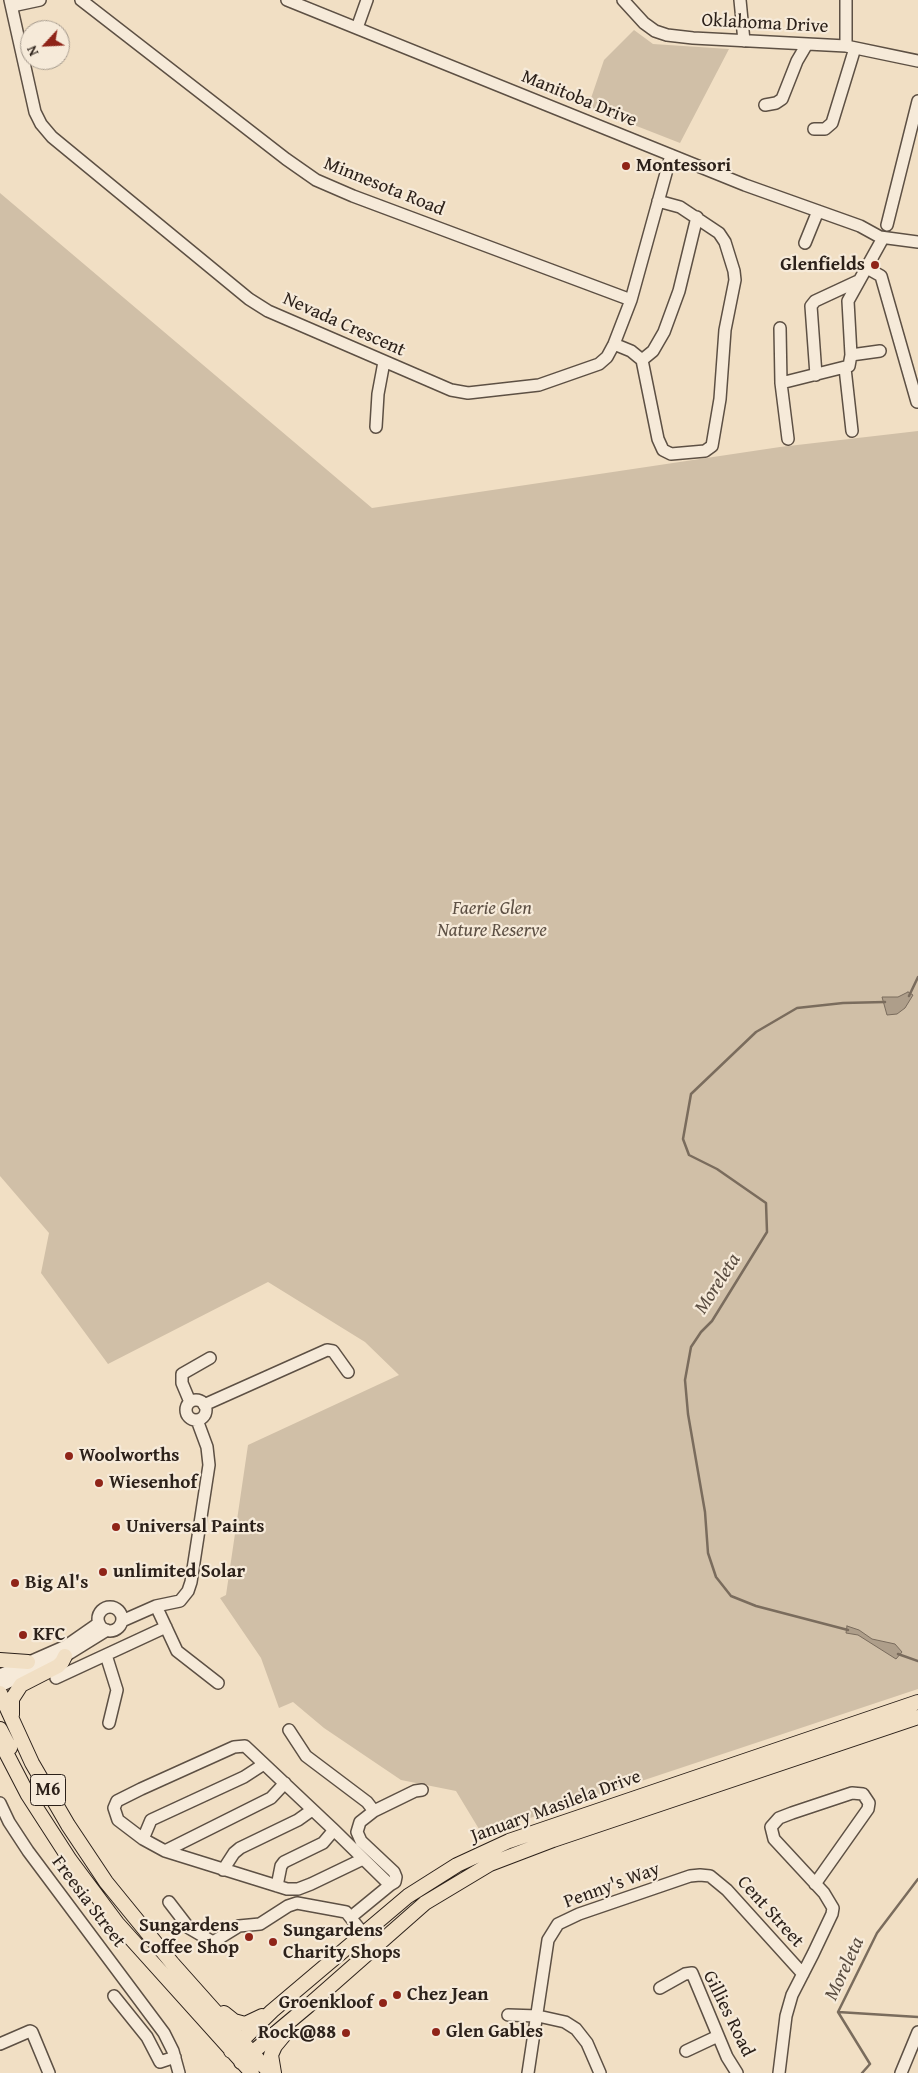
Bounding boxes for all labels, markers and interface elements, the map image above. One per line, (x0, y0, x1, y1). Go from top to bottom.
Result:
street label: Oklahoma Drive (701, 9, 829, 39)
north arrow (20, 20, 70, 70)
text: N (21, 42, 43, 59)
street label: Manitoba Drive (518, 65, 640, 133)
street label: Minnesota Road (320, 152, 448, 222)
place label: Montessori (636, 155, 731, 177)
marker: Montessori (620, 160, 632, 172)
place label: Glenfields (780, 254, 865, 276)
marker: Glenfields (869, 259, 881, 271)
street label: Nevada Crescent (279, 288, 409, 362)
park label: Faerie Glen Nature Reserve (437, 898, 547, 942)
water label: Moreleta (690, 1249, 746, 1319)
place label: Woolworths (79, 1445, 179, 1467)
marker: Woolworths (63, 1450, 75, 1462)
place label: Wiesenhof (109, 1472, 197, 1494)
marker: Wiesenhof (93, 1477, 105, 1489)
place label: Universal Paints (126, 1516, 265, 1538)
marker: Universal Paints (110, 1521, 122, 1533)
place label: unlimited Solar (113, 1561, 245, 1583)
marker: unlimited Solar (97, 1566, 109, 1578)
place label: Big Al's (25, 1572, 88, 1594)
marker: Big Al's (9, 1577, 21, 1589)
place label: KFC (33, 1624, 66, 1646)
marker: KFC (17, 1629, 29, 1641)
street label: January Masilela Drive (468, 1766, 644, 1848)
road number: M6 (30, 1774, 66, 1806)
street label: Freesia Street (46, 1852, 130, 1952)
street label: Penny's Way (561, 1858, 663, 1914)
street label: Cent Street (732, 1871, 808, 1953)
place label: Sungardens Coffee Shop (139, 1915, 239, 1959)
place label: Sungardens Charity Shops (283, 1920, 401, 1964)
marker: Sungardens Coffee Shop (243, 1931, 255, 1943)
water label: Moreleta (820, 1933, 870, 2005)
marker: Sungardens Charity Shops (267, 1936, 279, 1948)
street label: Gillies Road (697, 1967, 759, 2061)
place label: Chez Jean (407, 1984, 488, 2006)
marker: Chez Jean (391, 1989, 403, 2001)
place label: Groenkloof (279, 1992, 373, 2014)
marker: Groenkloof (377, 1997, 389, 2009)
place label: Glen Gables (446, 2021, 543, 2043)
place label: Rock@88 (258, 2022, 336, 2044)
marker: Glen Gables (430, 2026, 442, 2038)
marker: Rock@88 (340, 2027, 352, 2039)

